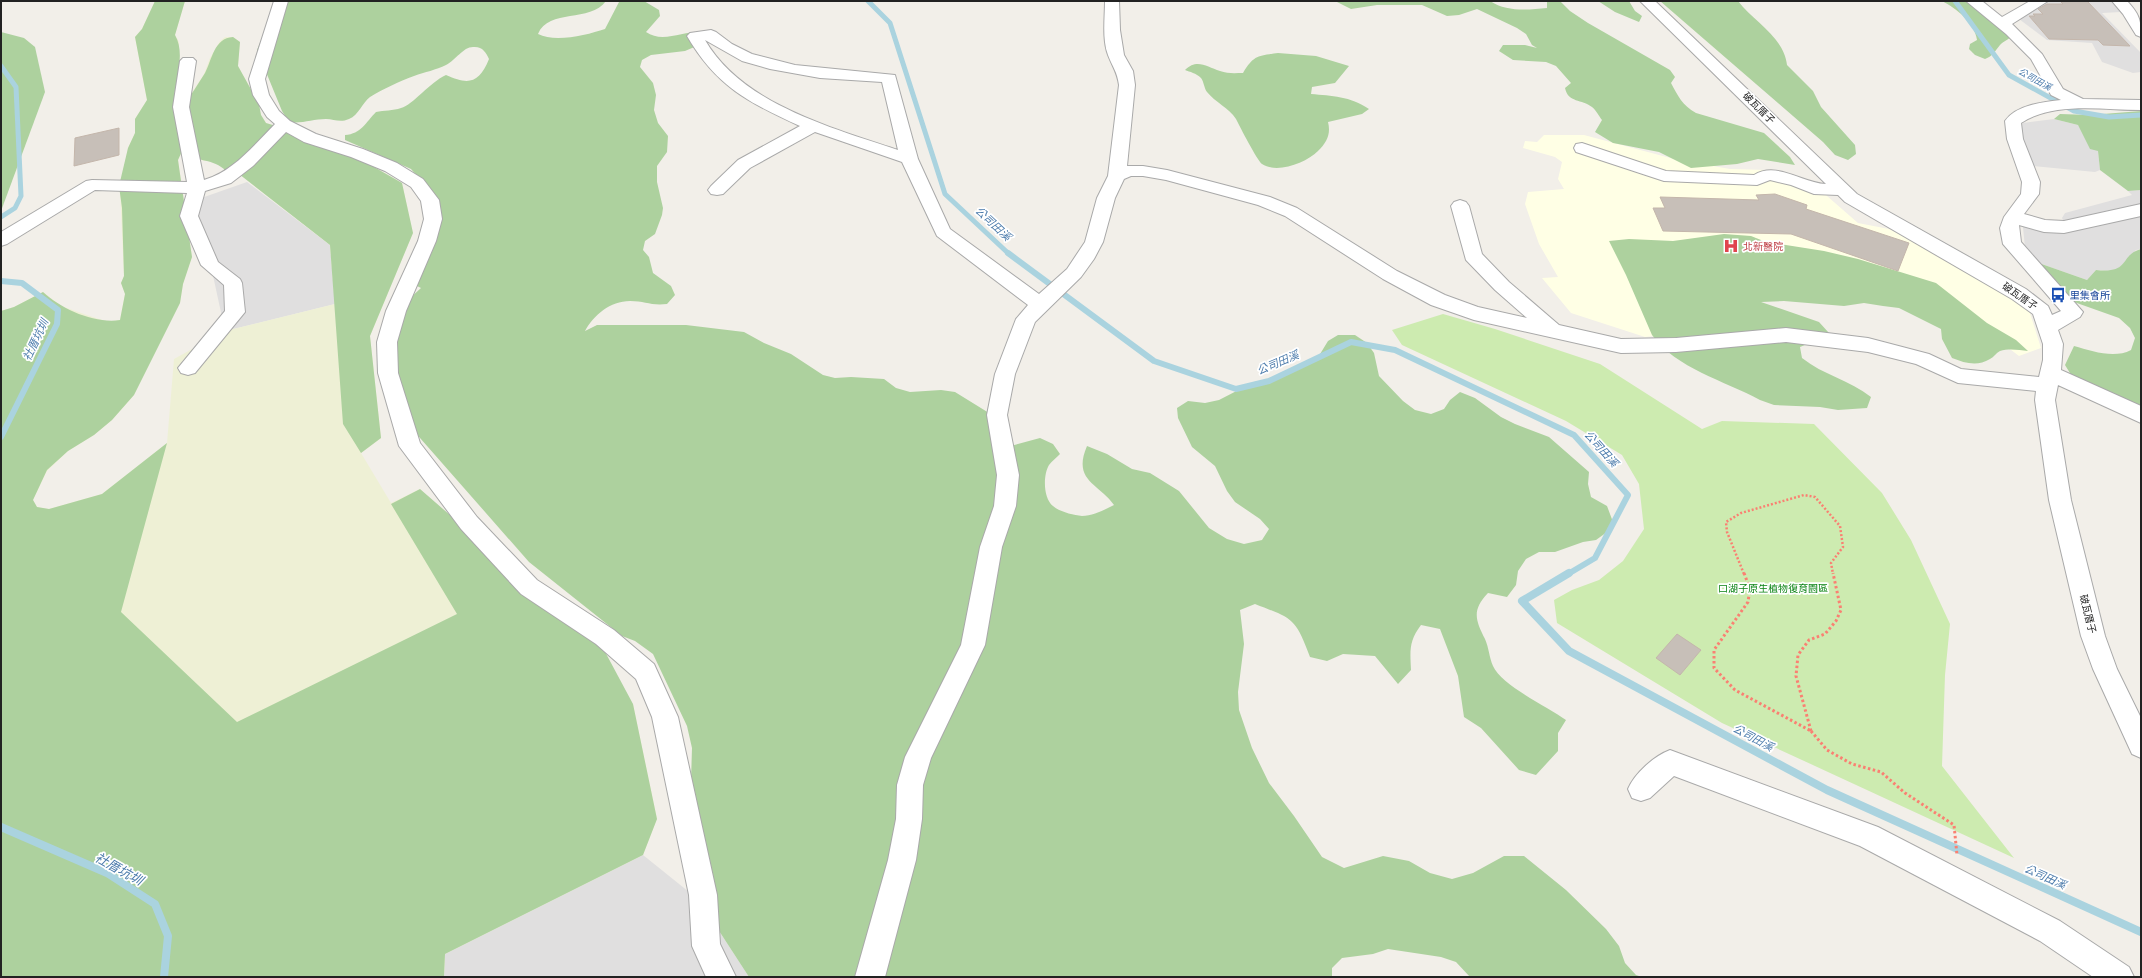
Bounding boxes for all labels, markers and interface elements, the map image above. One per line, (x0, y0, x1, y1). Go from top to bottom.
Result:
water label: 公司田溪 (2017, 65, 2055, 94)
street label: 破瓦厝子 (1740, 89, 1778, 127)
water label: 公司田溪 (972, 204, 1015, 245)
hospital icon: 北新醫院 (1722, 237, 1740, 255)
place label: 北新醫院 (1743, 240, 1783, 253)
street label: 破瓦厝子 (2000, 279, 2040, 313)
bus stop icon: 里集會所 (2049, 286, 2067, 304)
place label: 里集會所 (2070, 289, 2110, 302)
water label: 社厝坑圳 (21, 316, 52, 363)
water label: 公司田溪 (1255, 348, 1303, 378)
water label: 公司田溪 (1581, 428, 1622, 471)
park label: 口湖子原生植物復育園區 (1718, 582, 1828, 595)
street label: 破瓦厝子 (2077, 593, 2099, 635)
water label: 公司田溪 (1731, 722, 1777, 755)
water label: 社厝坑圳 (93, 850, 147, 889)
water label: 公司田溪 (2022, 862, 2070, 893)

